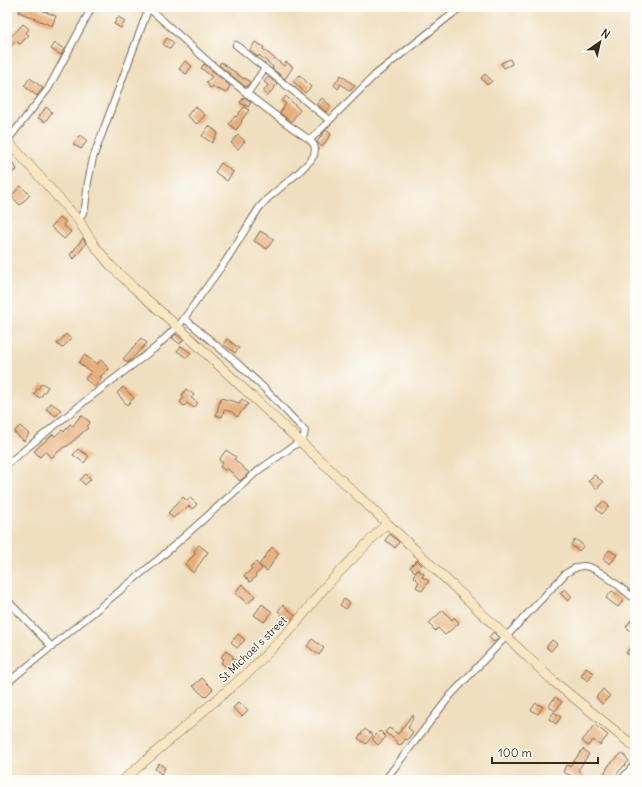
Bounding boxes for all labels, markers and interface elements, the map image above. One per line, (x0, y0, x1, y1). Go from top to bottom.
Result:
north arrow (580, 22, 620, 62)
text: N (599, 26, 613, 42)
street label: St Michael s street (216, 613, 290, 685)
scale bar (492, 739, 598, 765)
text: 100 m (498, 745, 532, 760)

